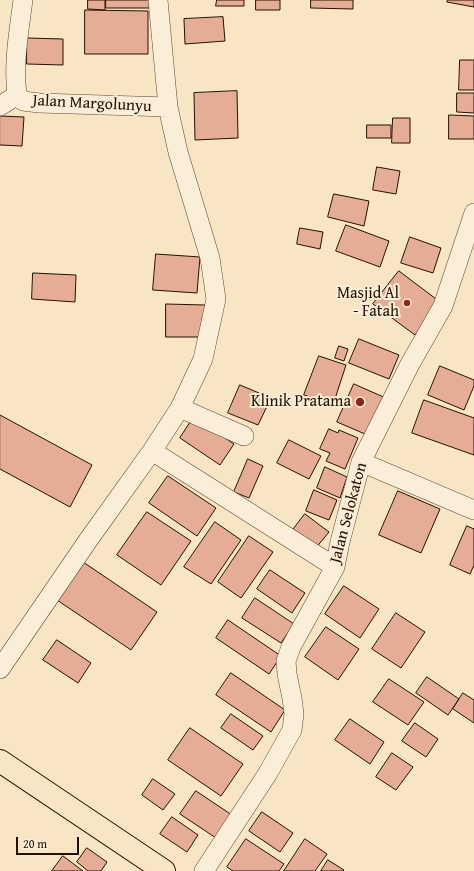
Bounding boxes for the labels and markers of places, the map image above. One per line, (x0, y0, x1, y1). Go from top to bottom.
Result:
place label: Masjid Al - Fatah (337, 284, 399, 322)
marker: Masjid Al - Fatah (402, 298, 412, 308)
place label: Klinik Pratama (251, 392, 351, 412)
marker: Klinik Pratama (354, 396, 366, 408)

